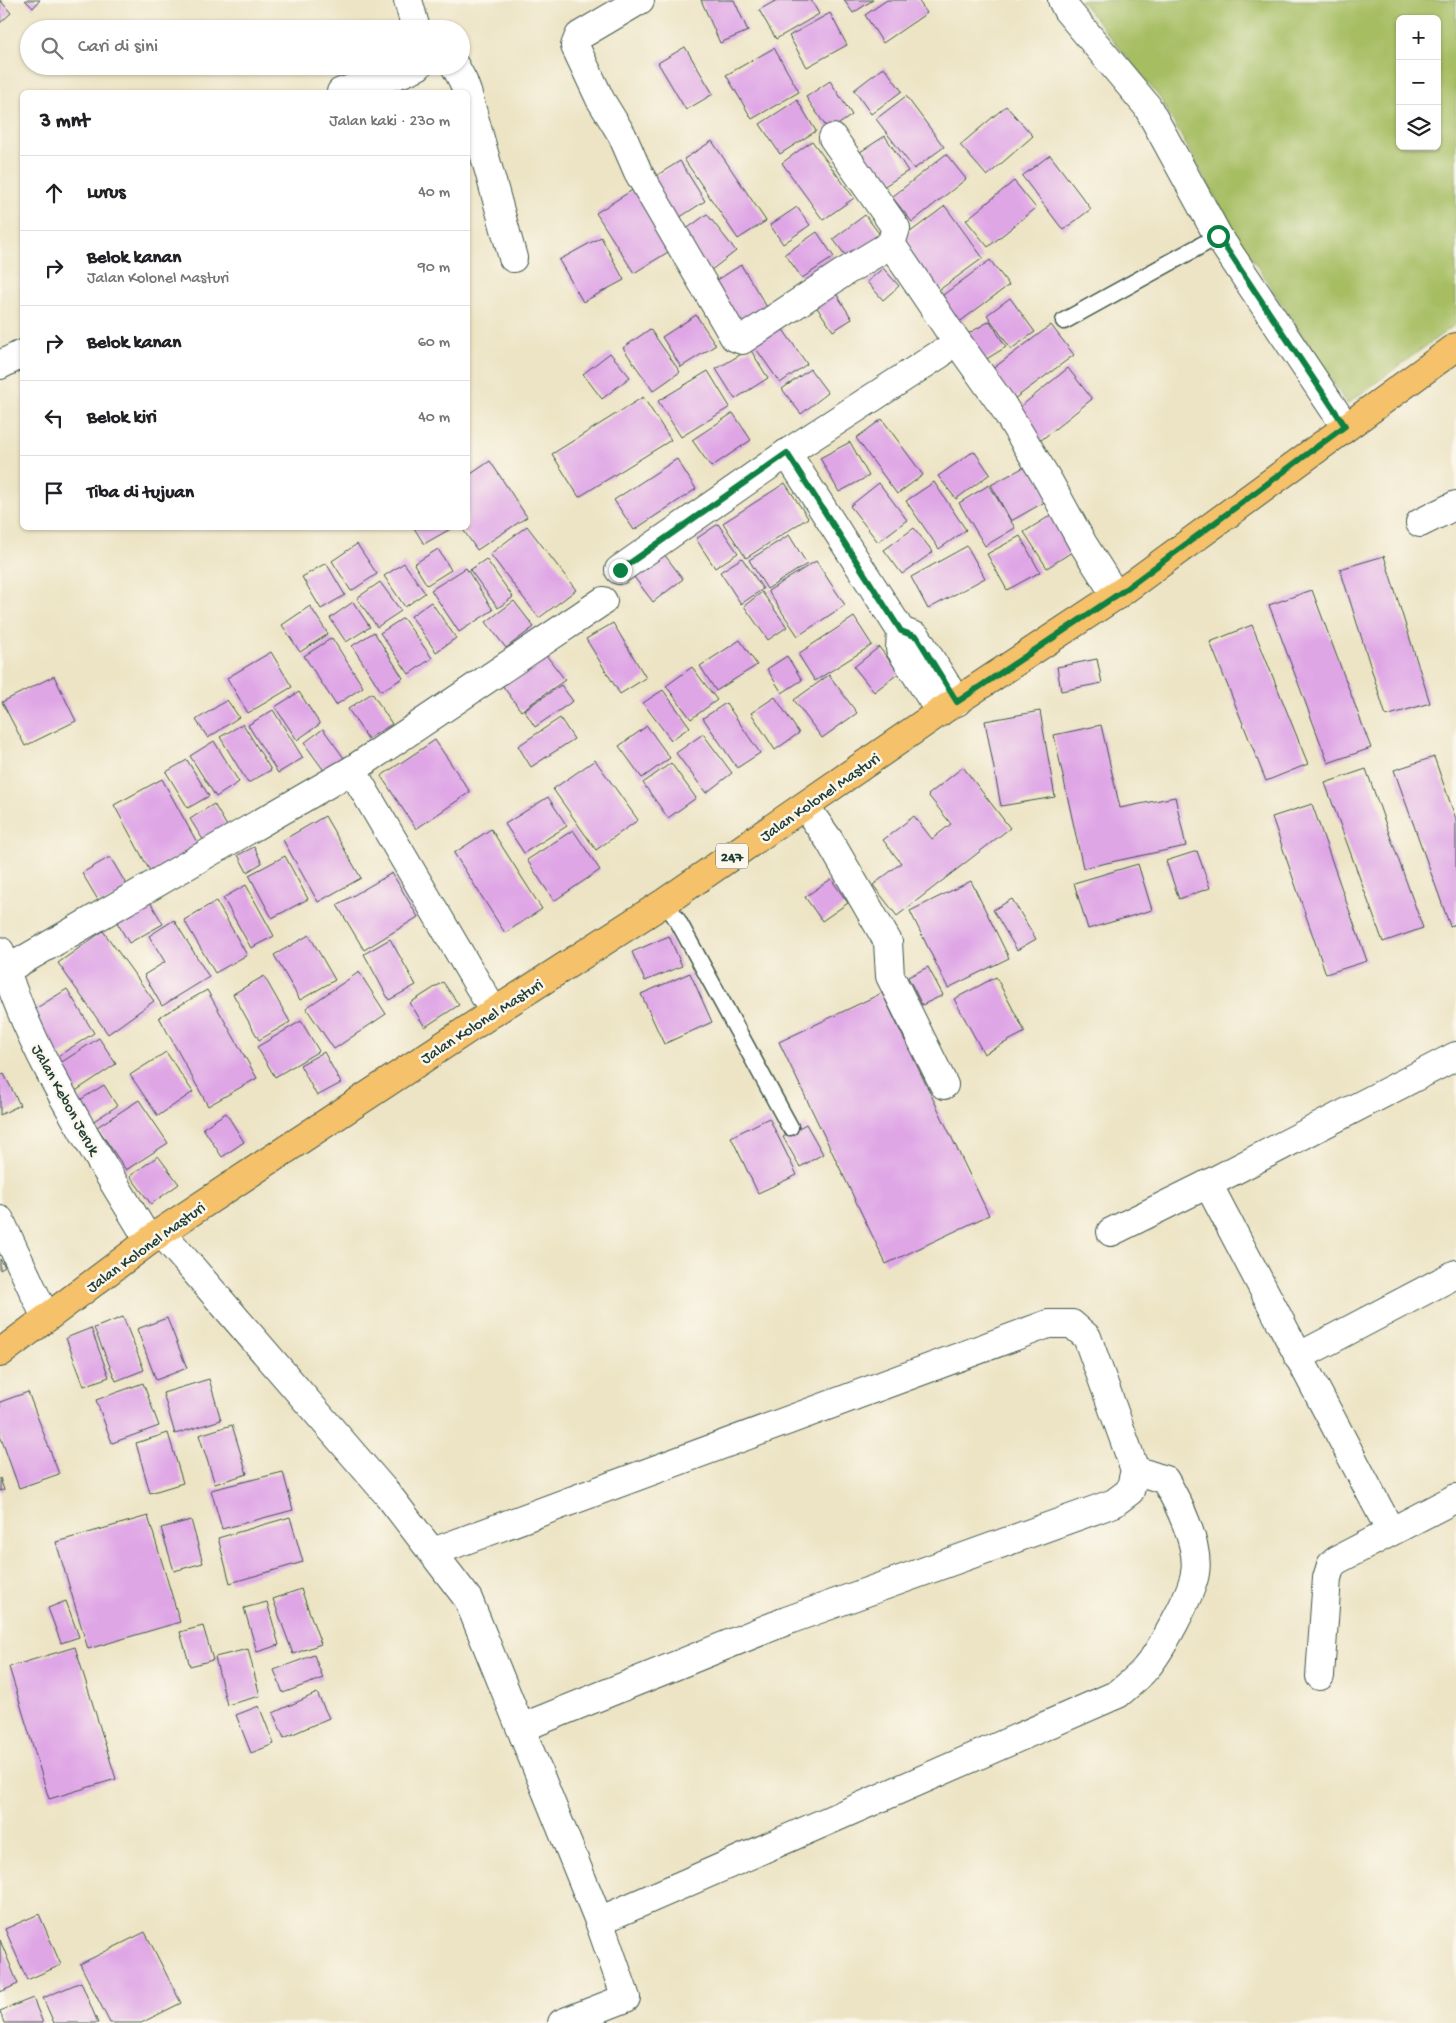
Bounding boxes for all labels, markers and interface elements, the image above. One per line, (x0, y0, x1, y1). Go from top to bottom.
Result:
map controls (1396, 15, 1441, 150)
button: + (1396, 15, 1441, 60)
search box (20, 20, 470, 75)
icon: search (38, 34, 66, 62)
text: Cari di sini (78, 36, 158, 59)
button: − (1396, 60, 1441, 105)
button: layers (1396, 105, 1441, 150)
text: 3 mnt (40, 110, 89, 135)
text: Jalan kaki · 230 m (329, 113, 450, 132)
icon: ahead (40, 179, 68, 207)
text: Lurus (87, 182, 126, 205)
text: 40 m (418, 184, 450, 203)
route start (1207, 225, 1230, 248)
text: Belok kanan (87, 247, 181, 270)
icon: right (40, 254, 68, 282)
text: 90 m (418, 259, 450, 278)
text: Jalan Kolonel Masturi (87, 270, 229, 289)
icon: right (40, 329, 68, 357)
text: Belok kanan (87, 332, 181, 355)
text: 60 m (418, 334, 450, 353)
icon: left (40, 404, 68, 432)
text: Belok kiri (87, 407, 157, 430)
text: 40 m (418, 409, 450, 428)
icon: arrive (40, 479, 68, 507)
text: Tiba di tujuan (87, 482, 194, 505)
route end (609, 559, 632, 582)
street label: Jalan Kolonel Masturi (757, 750, 885, 847)
road number: 247 (716, 844, 748, 868)
street label: Jalan Kolonel Masturi (418, 976, 548, 1070)
street label: Jalan Kebon Jeruk (26, 1042, 103, 1161)
street label: Jalan Kolonel Masturi (84, 1199, 210, 1298)

